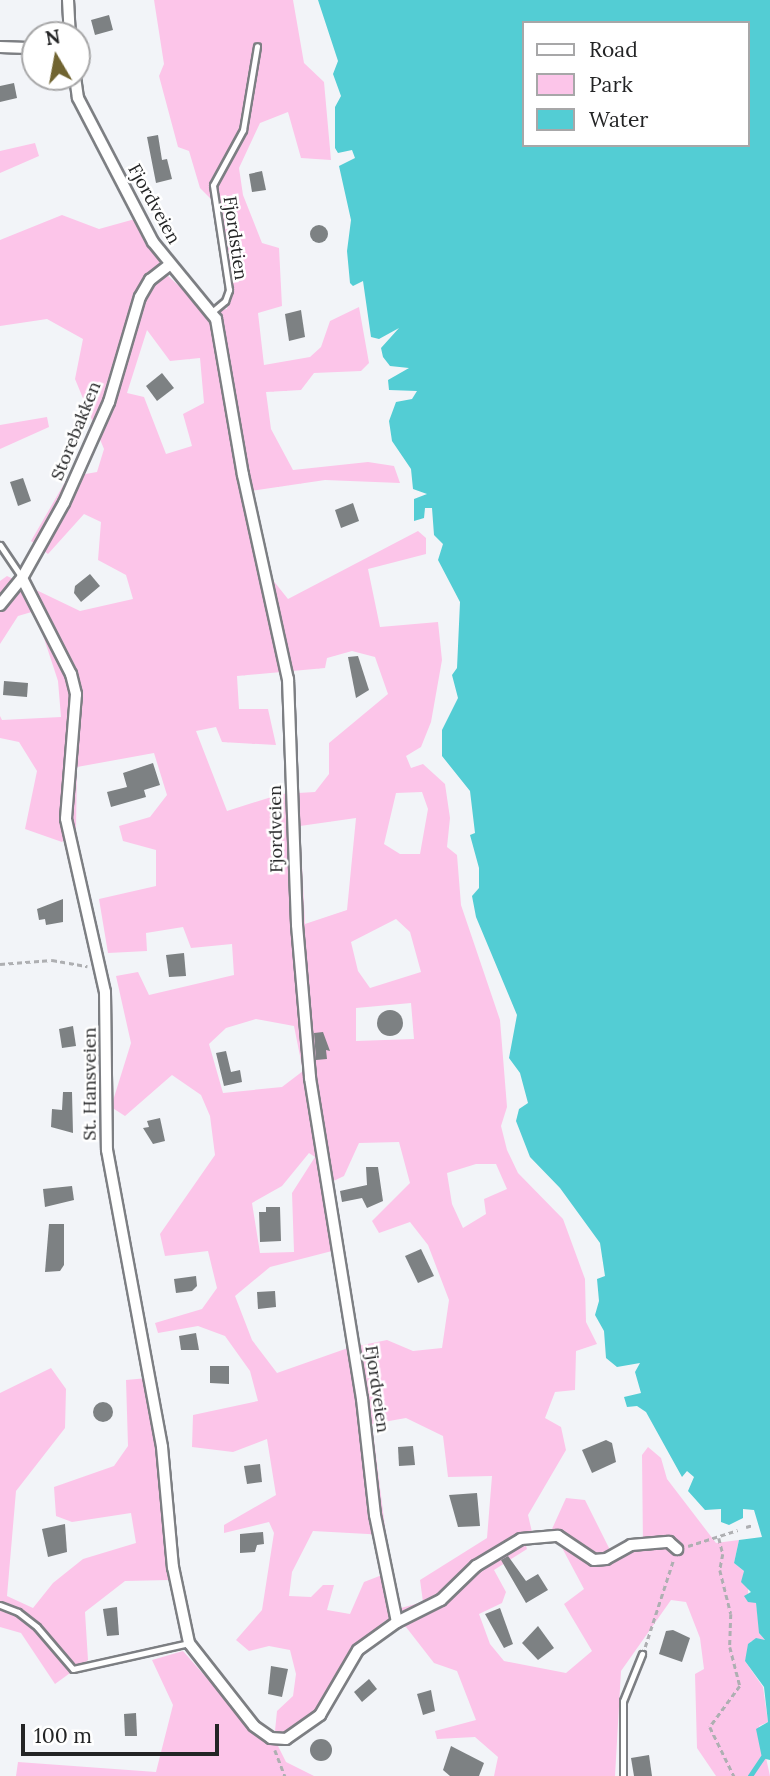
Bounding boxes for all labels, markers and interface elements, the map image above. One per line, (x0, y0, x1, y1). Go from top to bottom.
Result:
north arrow (21, 21, 91, 91)
legend (522, 21, 749, 147)
text: N (43, 24, 62, 50)
text: Road (589, 36, 638, 63)
text: Park (589, 71, 633, 98)
text: Water (589, 106, 648, 133)
street label: Fjordveien (123, 160, 185, 248)
street label: Fjordstien (218, 195, 252, 281)
street label: Storebakken (46, 378, 106, 484)
street label: Fjordveien (264, 785, 288, 873)
street label: St. Hansveien (79, 1027, 101, 1141)
street label: Fjordveien (360, 1344, 394, 1434)
scale bar (24, 1710, 222, 1754)
text: 100 m (34, 1722, 92, 1749)

